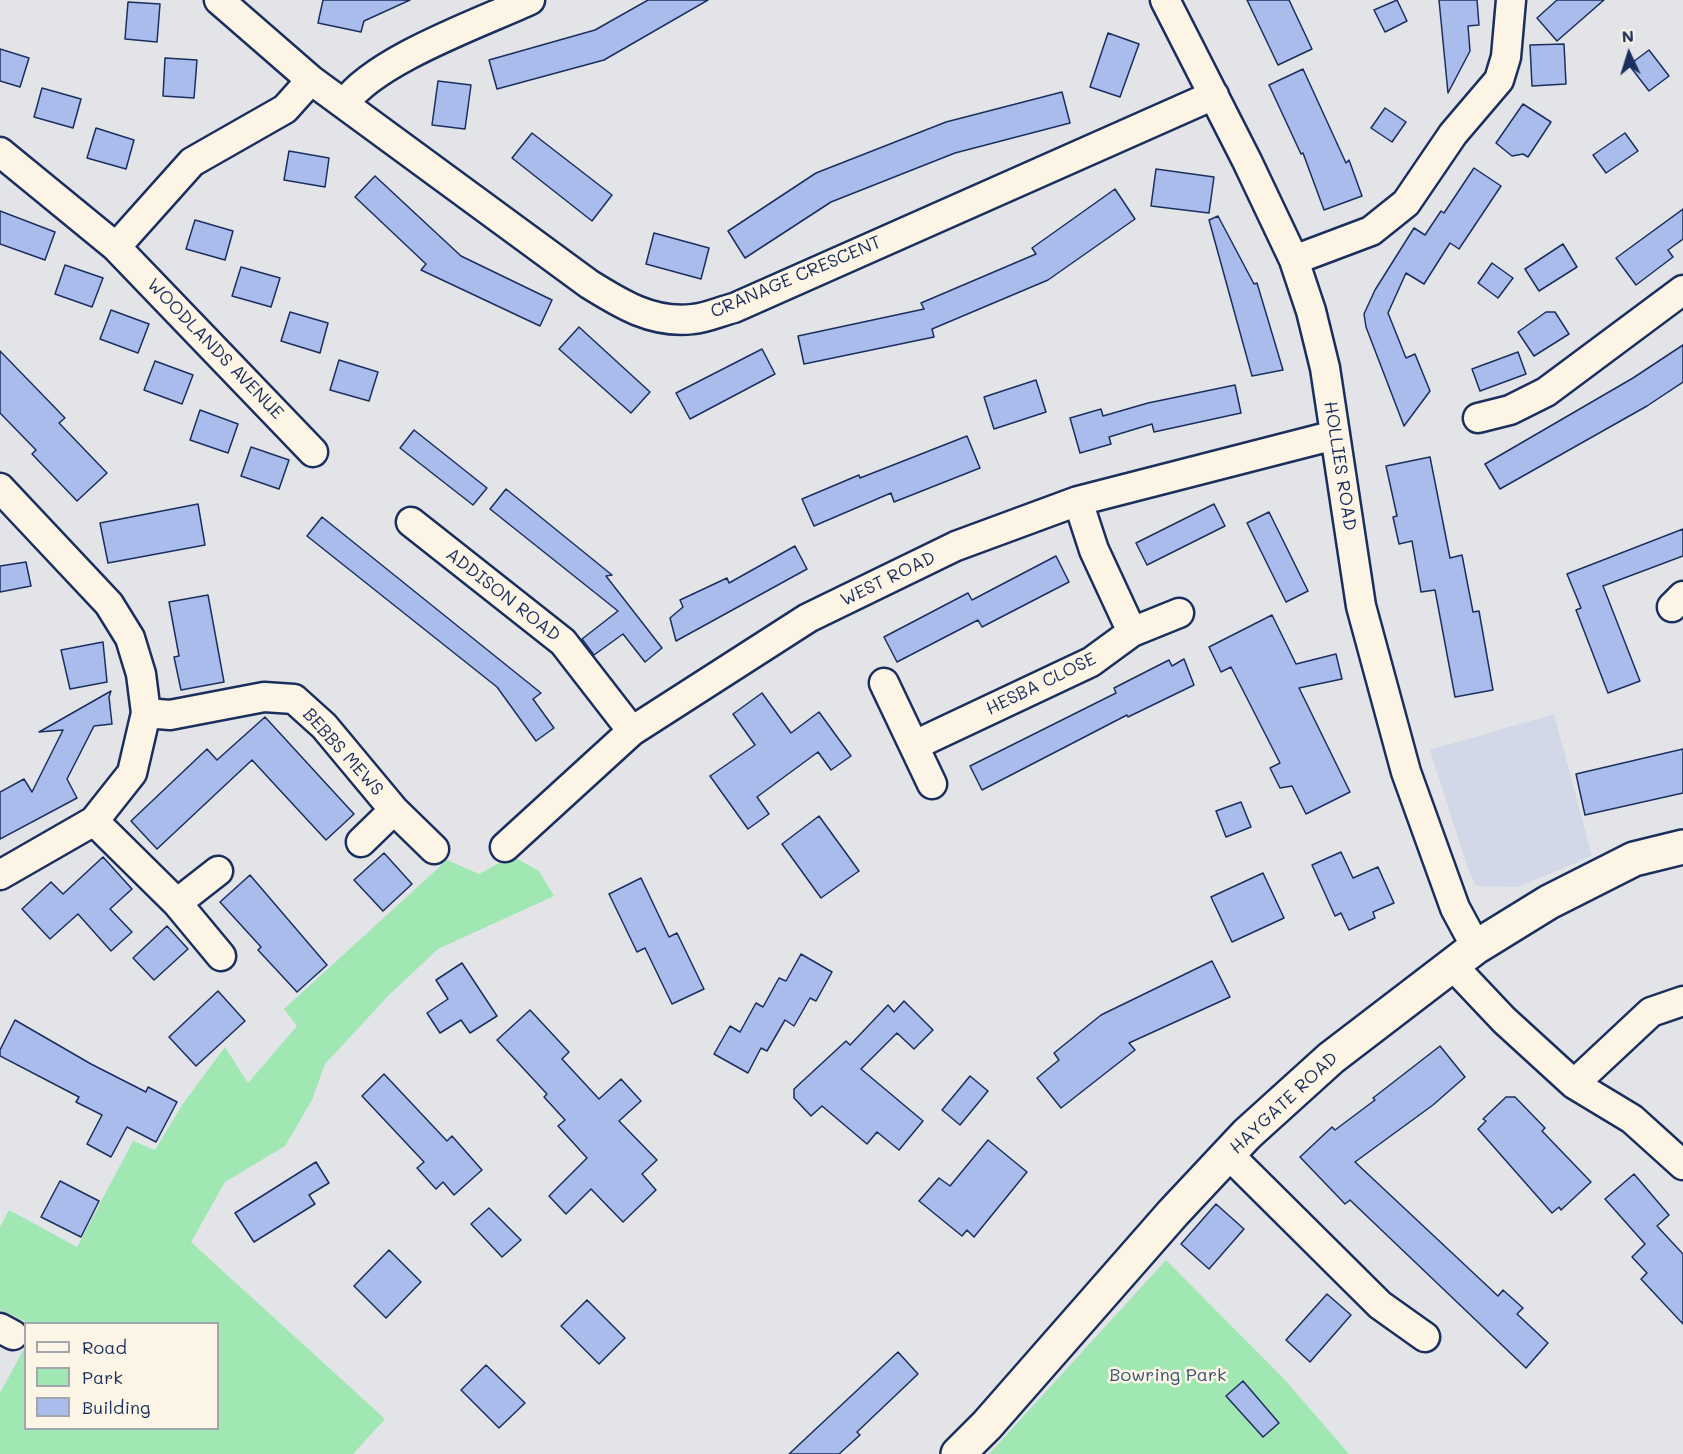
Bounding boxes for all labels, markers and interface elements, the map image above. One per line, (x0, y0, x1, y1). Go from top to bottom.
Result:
north arrow (1599, 24, 1659, 84)
text: N (1621, 25, 1635, 46)
street label: CRANAGE CRESCENT (707, 231, 885, 323)
street label: WOODLANDS AVENUE (142, 274, 288, 424)
street label: HOLLIES ROAD (1319, 400, 1361, 532)
street label: ADDISON ROAD (442, 544, 564, 646)
street label: WEST ROAD (837, 547, 939, 611)
street label: HESBA CLOSE (982, 648, 1100, 720)
street label: BEBBS MEWS (298, 704, 388, 800)
street label: HAYGATE ROAD (1226, 1048, 1342, 1158)
legend (24, 1322, 219, 1430)
text: Road (82, 1335, 127, 1359)
park label: Bowring Park (1109, 1364, 1227, 1386)
text: Park (82, 1365, 123, 1389)
text: Building (82, 1395, 150, 1419)

